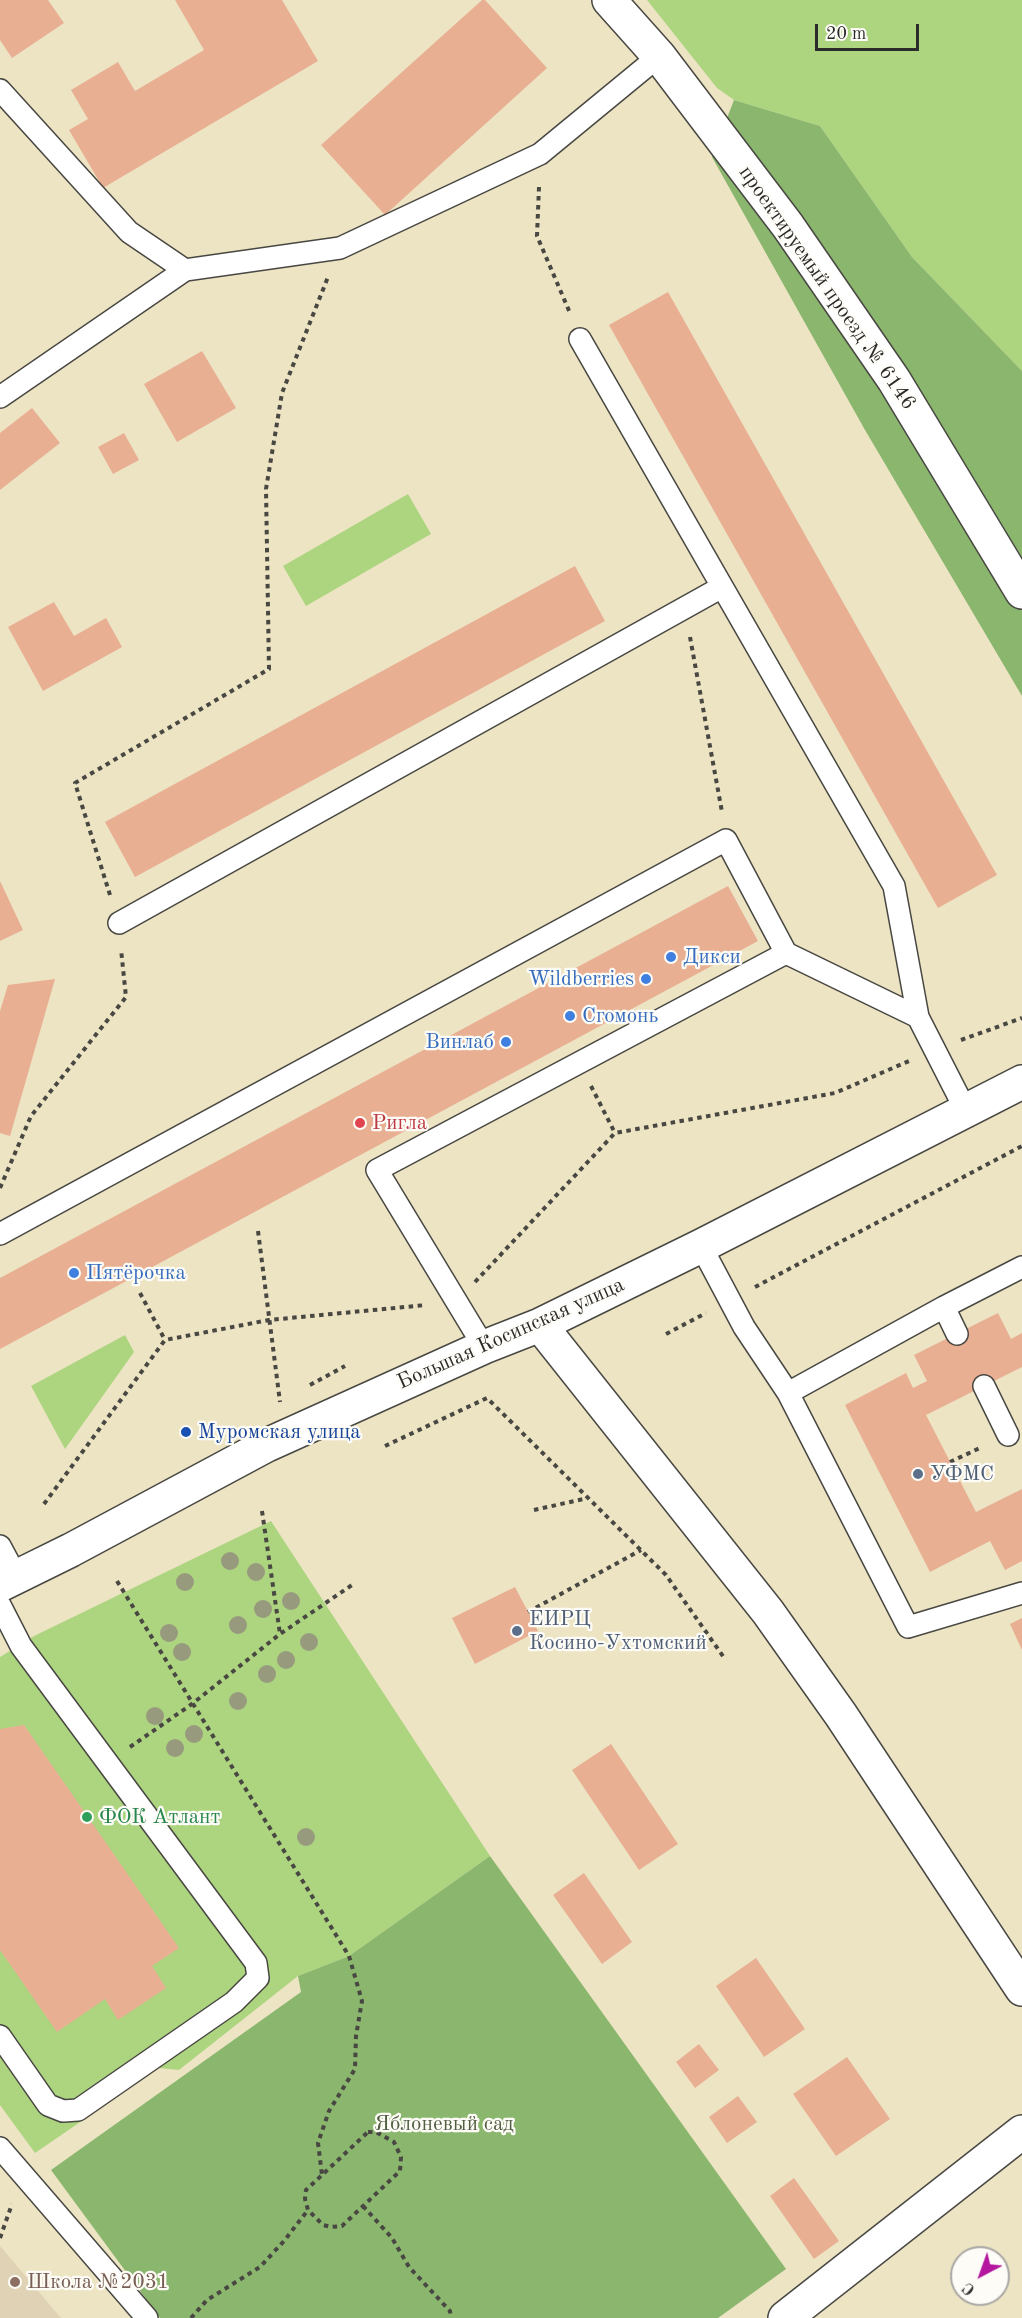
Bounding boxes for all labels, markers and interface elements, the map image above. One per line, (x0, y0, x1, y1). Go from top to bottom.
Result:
scale bar (818, 12, 922, 50)
text: 20 m (826, 25, 866, 43)
street label: проектируемый проезд № 6146 (733, 161, 921, 415)
place label: Дикси (683, 944, 741, 970)
marker: Дикси (664, 950, 678, 964)
place label: Wildberries (528, 966, 634, 992)
marker: Wildberries (639, 972, 653, 986)
place label: Сгомонь (582, 1003, 658, 1029)
marker: Сгомонь (563, 1009, 577, 1023)
place label: Винлаб (425, 1029, 494, 1055)
marker: Винлаб (499, 1035, 513, 1049)
place label: Ригла (372, 1110, 427, 1136)
marker: Ригла (353, 1116, 367, 1130)
place label: Пятёрочка (86, 1260, 186, 1286)
marker: Пятёрочка (67, 1266, 81, 1280)
street label: Большая Косинская улица (394, 1272, 628, 1396)
place label: Муромская улица (198, 1419, 361, 1445)
marker: Муромская улица (179, 1425, 193, 1439)
place label: УФМС (930, 1461, 994, 1487)
marker: УФМС (911, 1467, 925, 1481)
place label: ЕИРЦ Косино-Ухтомский (529, 1606, 707, 1656)
marker: ЕИРЦ Косино-Ухтомский (510, 1624, 524, 1638)
place label: ФОК Атлант (99, 1804, 221, 1830)
marker: ФОК Атлант (80, 1810, 94, 1824)
park label: Яблоневый сад (374, 2111, 514, 2137)
north arrow (950, 2246, 1010, 2306)
place label: Школа №2031 (27, 2269, 169, 2295)
marker: Школа №2031 (8, 2275, 22, 2289)
text: С (960, 2279, 979, 2298)

